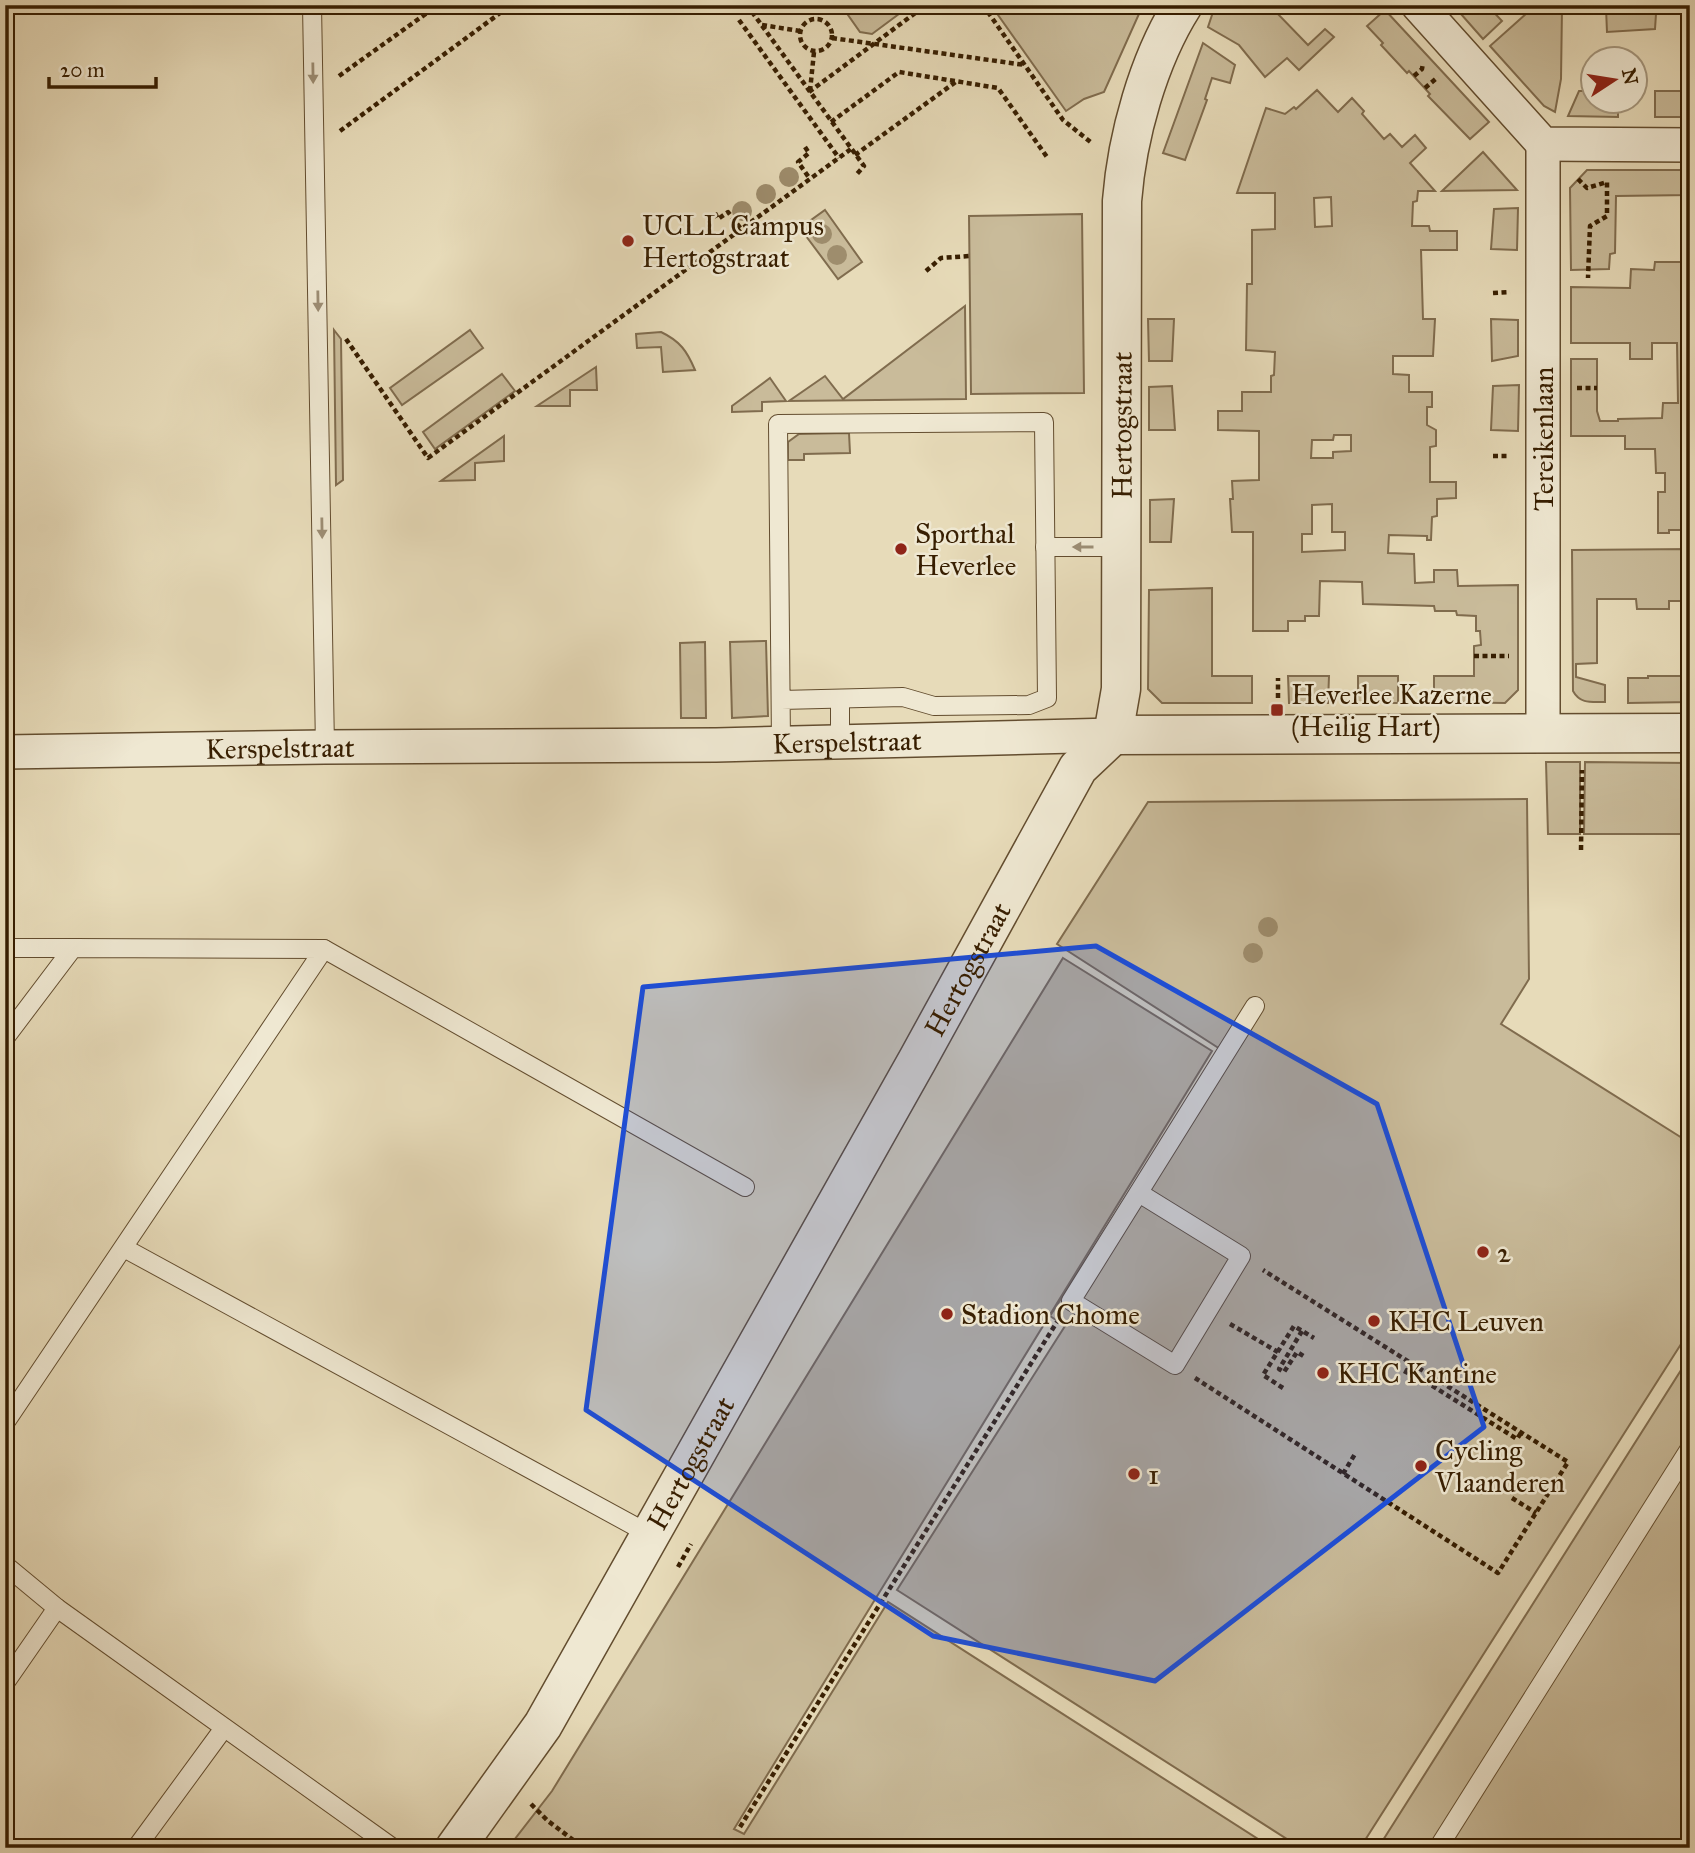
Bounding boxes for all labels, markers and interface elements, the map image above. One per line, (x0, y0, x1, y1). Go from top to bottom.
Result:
scale bar (49, 46, 156, 90)
north arrow (1580, 46, 1650, 116)
text: 20 m (60, 57, 105, 83)
one-way arrow (308, 63, 319, 85)
text: N (1617, 66, 1643, 87)
place label: UCLL Campus Hertogstraat (642, 208, 824, 275)
marker: UCLL Campus Hertogstraat (620, 233, 636, 249)
one-way arrow (312, 290, 323, 312)
street label: Hertogstraat (1104, 352, 1140, 499)
street label: Tereikenlaan (1526, 367, 1561, 511)
place label: Sporthal Heverlee (915, 516, 1016, 583)
one-way arrow (316, 518, 328, 540)
marker: Sporthal Heverlee (893, 541, 909, 557)
one-way arrow (1072, 541, 1094, 553)
place label: Heverlee Kazerne (Heilig Hart) (1291, 677, 1492, 744)
marker: Heverlee Kazerne (Heilig Hart) (1269, 702, 1285, 718)
street label: Kerspelstraat (772, 723, 922, 762)
street label: Kerspelstraat (205, 730, 355, 767)
street label: Hertogstraat (917, 896, 1019, 1043)
place label: 2 (1497, 1235, 1511, 1270)
marker: 2 (1475, 1244, 1491, 1260)
place label: Stadion Chome (961, 1297, 1140, 1332)
place label: KHC Leuven (1388, 1304, 1544, 1339)
marker: Stadion Chome (939, 1306, 955, 1322)
marker: KHC Leuven (1366, 1313, 1382, 1329)
place label: KHC Kantine (1337, 1356, 1497, 1391)
marker: KHC Kantine (1315, 1365, 1331, 1381)
street label: Hertogstraat (640, 1390, 743, 1536)
place label: Cycling Vlaanderen (1434, 1433, 1565, 1500)
place label: 1 (1148, 1457, 1159, 1492)
marker: Cycling Vlaanderen (1413, 1458, 1429, 1474)
marker: 1 (1126, 1466, 1142, 1482)

